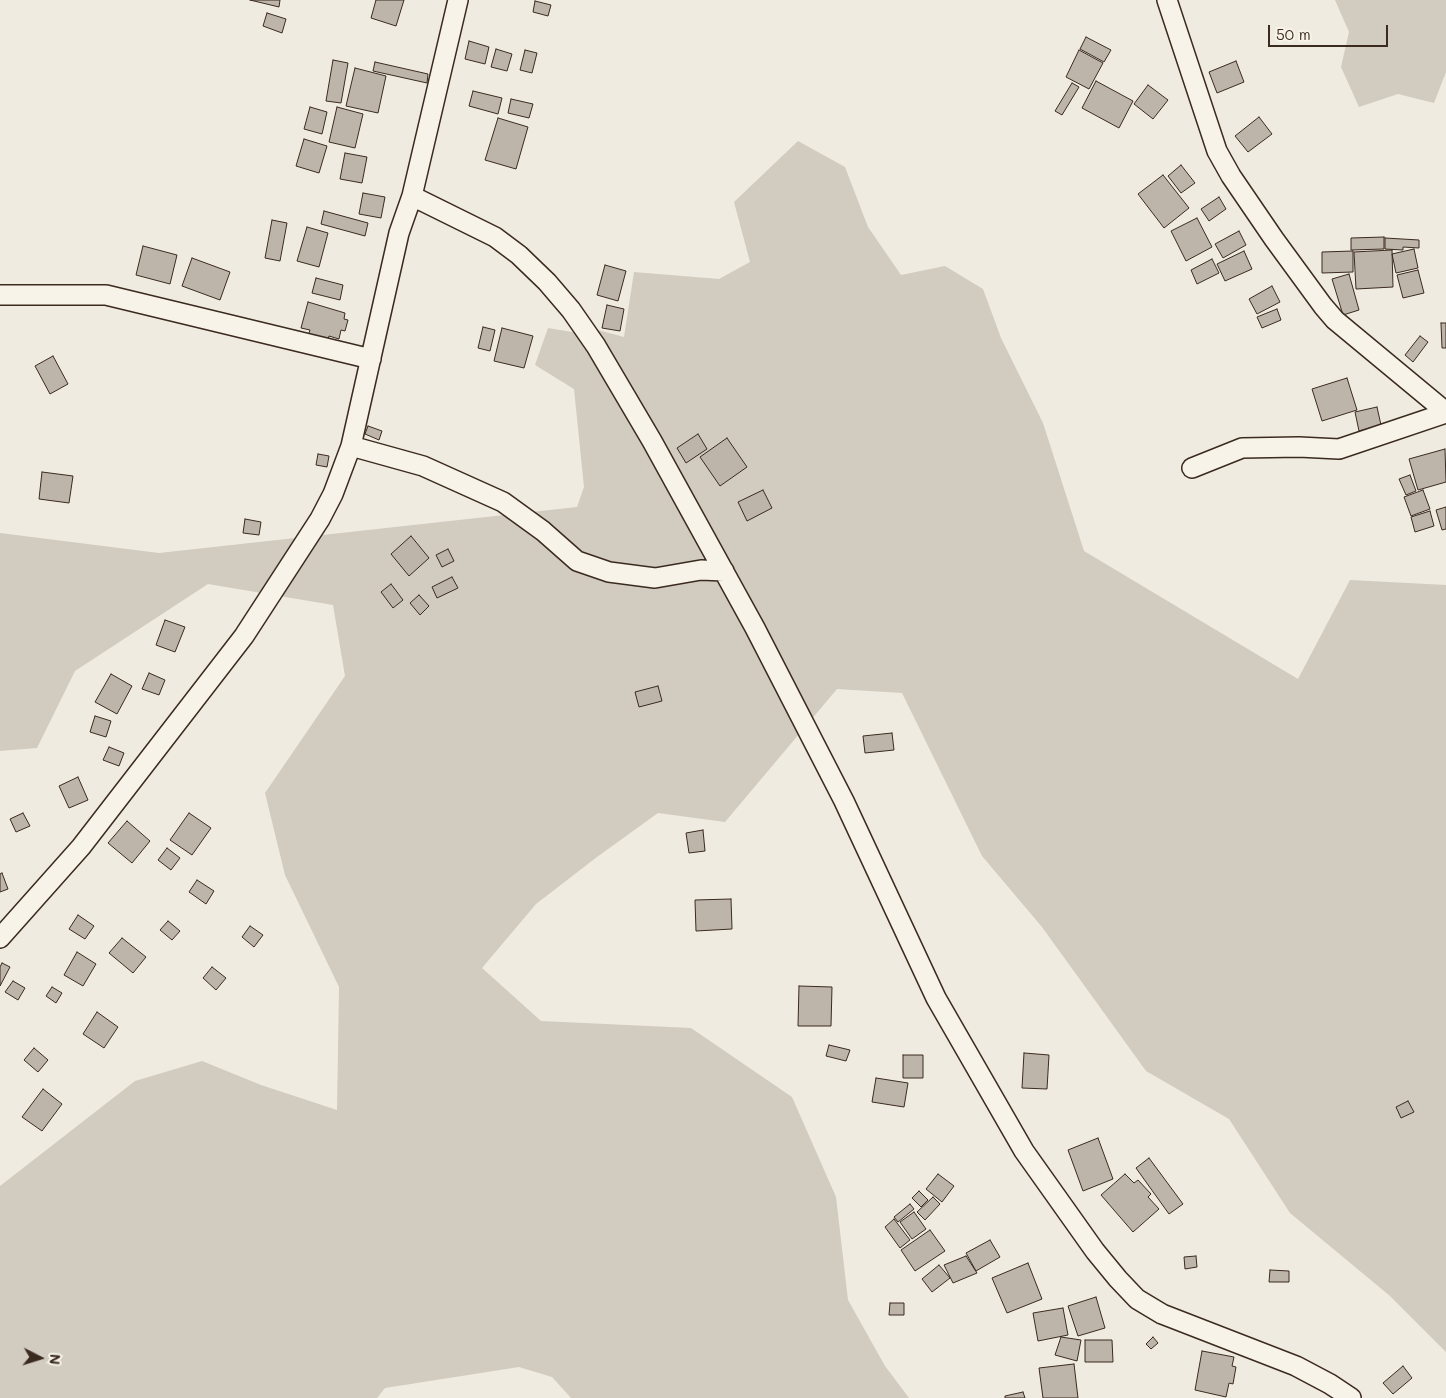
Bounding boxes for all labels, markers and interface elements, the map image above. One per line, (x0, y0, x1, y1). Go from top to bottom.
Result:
scale bar (1271, 15, 1391, 47)
text: 50 m (1276, 24, 1311, 44)
north arrow (15, 1333, 65, 1383)
text: N (46, 1353, 65, 1365)

